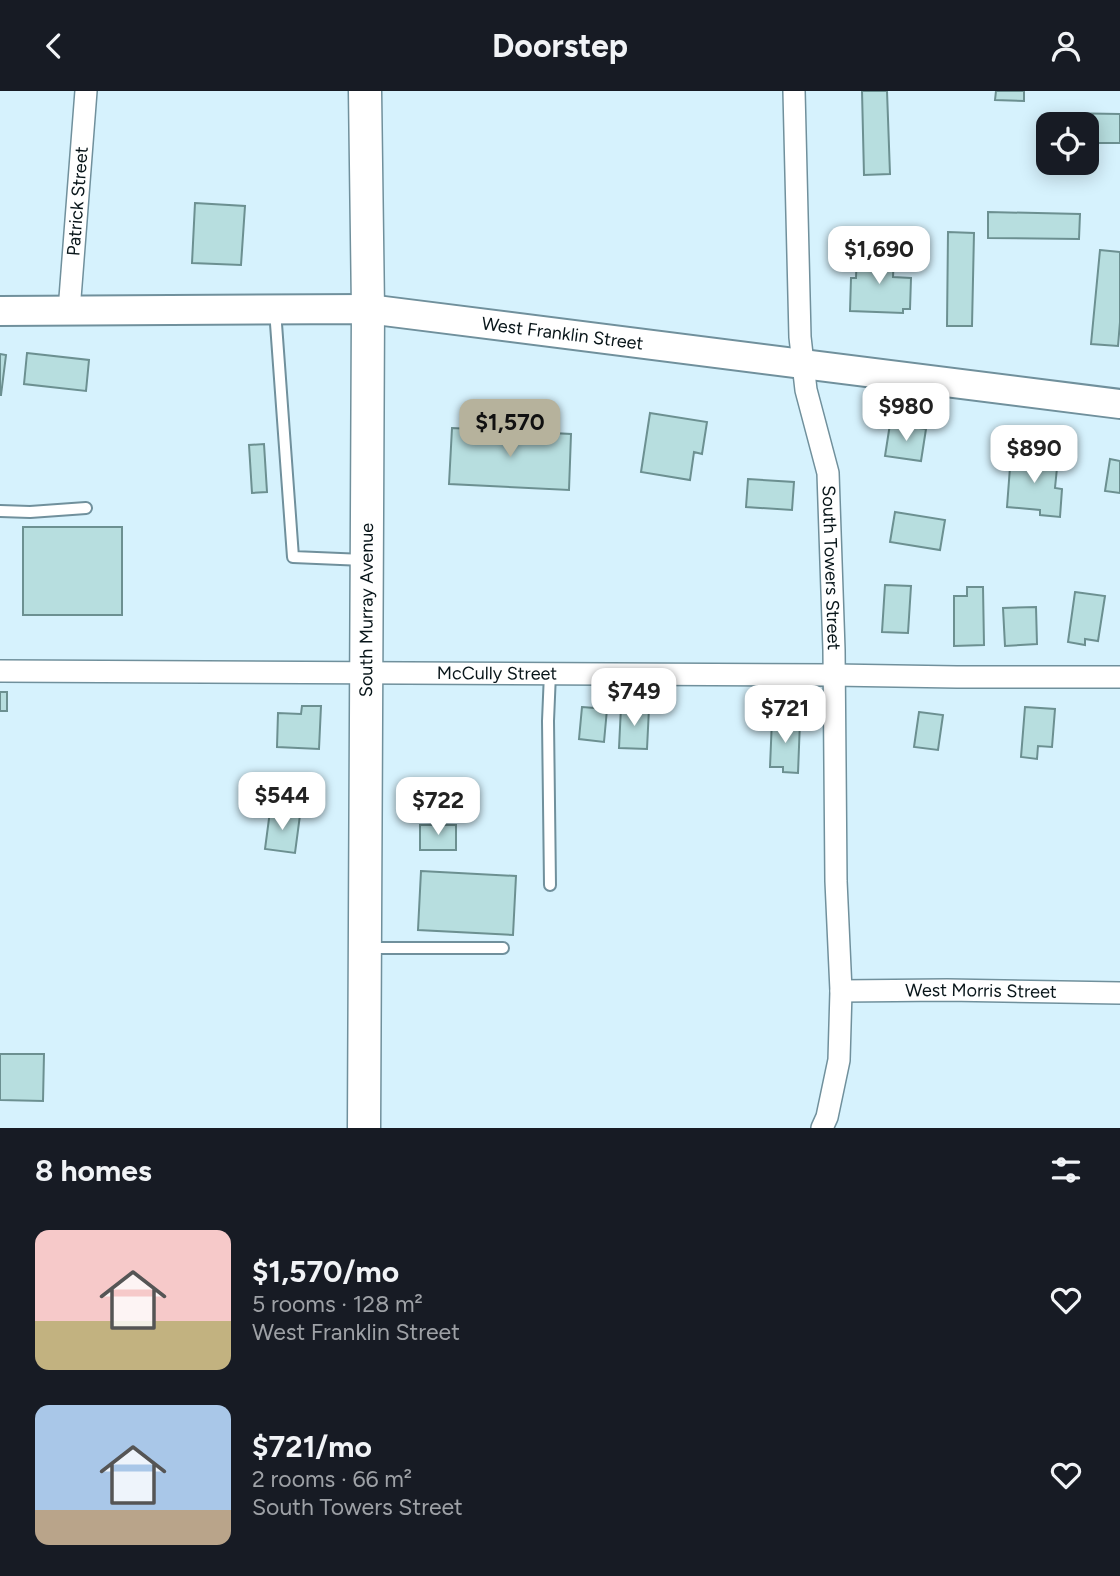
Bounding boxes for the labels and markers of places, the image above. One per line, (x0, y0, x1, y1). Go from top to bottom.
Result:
pin: $1,690 (822, 227, 936, 286)
pin: $980 (865, 383, 947, 443)
pin: $1,570 (453, 399, 567, 459)
pin: $890 (993, 425, 1075, 485)
pin: $749 (593, 669, 675, 728)
pin: $721 (744, 685, 826, 745)
pin: $544 (241, 773, 323, 832)
pin: $722 (397, 777, 479, 837)

